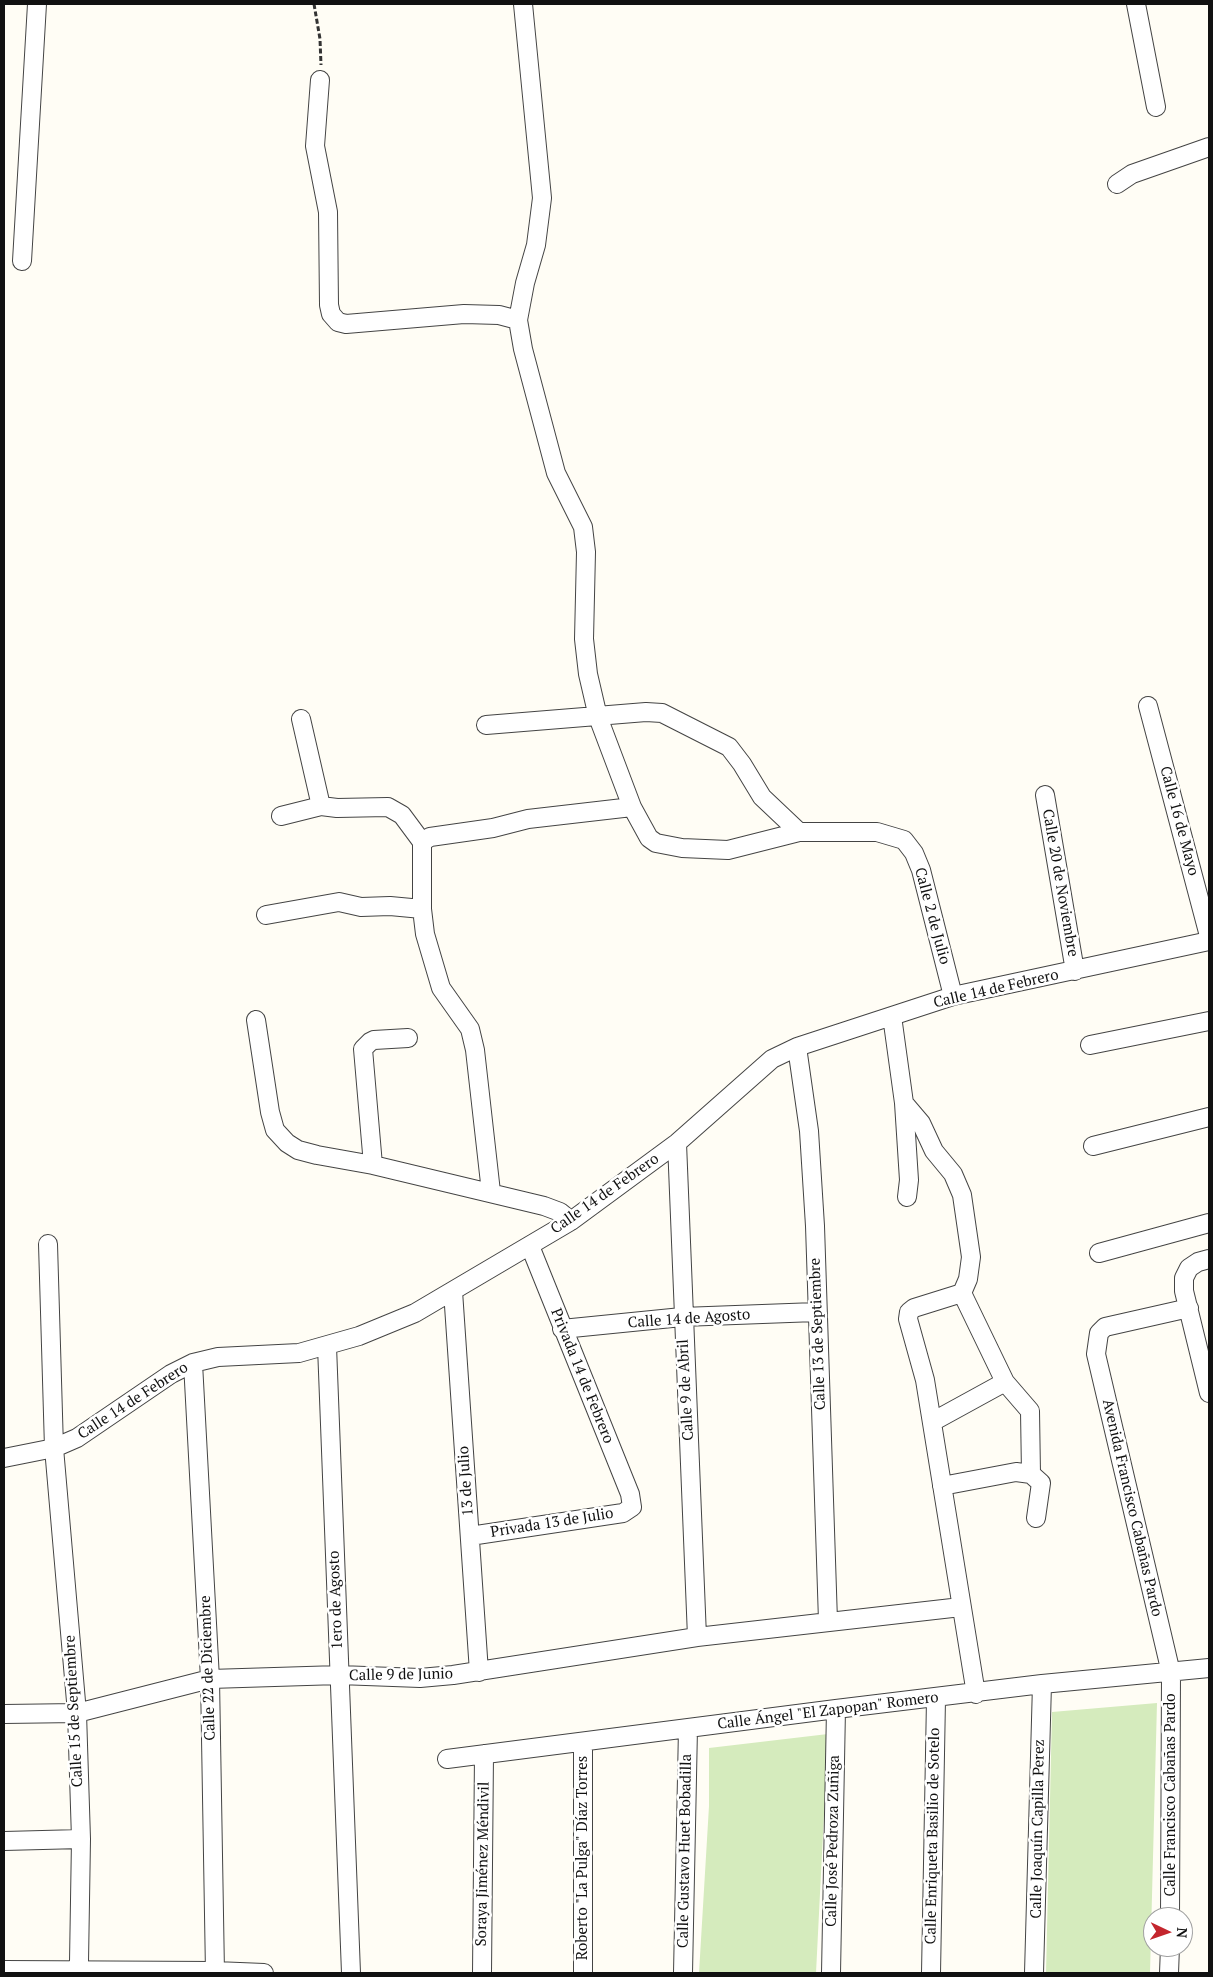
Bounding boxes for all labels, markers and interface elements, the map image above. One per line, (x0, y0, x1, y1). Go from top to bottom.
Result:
street label: Calle 16 de Mayo (1156, 764, 1202, 878)
street label: Calle 20 de Noviembre (1038, 808, 1082, 958)
street label: Calle 2 de Julio (910, 866, 954, 966)
street label: Calle 14 de Febrero (932, 966, 1060, 1012)
street label: Calle 14 de Febrero (547, 1150, 663, 1238)
street label: Calle 13 de Septiembre (806, 1257, 830, 1411)
street label: Privada 14 de Febrero (547, 1306, 617, 1446)
street label: Calle 14 de Agosto (627, 1306, 751, 1332)
street label: Calle 9 de Abril (674, 1339, 698, 1441)
street label: Calle 14 de Febrero (74, 1359, 192, 1443)
street label: Avenida Francisco Cabañas Pardo (1098, 1398, 1166, 1618)
street label: 13 de Julio (455, 1445, 477, 1517)
street label: Privada 13 de Julio (489, 1504, 615, 1542)
street label: 1ero de Agosto (325, 1550, 347, 1650)
street label: Calle 22 de Diciembre (196, 1595, 220, 1741)
street label: Calle 15 de Septiembre (61, 1634, 87, 1788)
street label: Calle 9 de Junio (349, 1665, 453, 1685)
street label: Calle Ángel "El Zapopan" Romero (716, 1688, 940, 1734)
street label: Calle Francisco Cabañas Pardo (1162, 1693, 1180, 1897)
street label: Calle Enriqueta Basilio de Sotelo (922, 1727, 944, 1945)
street label: Calle Joaquín Capilla Perez (1027, 1739, 1049, 1919)
street label: Calle Gustavo Huet Bobadilla (674, 1754, 696, 1948)
street label: Calle José Pedroza Zuñiga (823, 1755, 843, 1927)
street label: Roberto "La Pulga" Díaz Torres (574, 1756, 592, 1960)
street label: Soraya Jiménez Méndivil (473, 1781, 493, 1947)
north arrow (1143, 1907, 1193, 1957)
text: N (1173, 1927, 1192, 1939)

